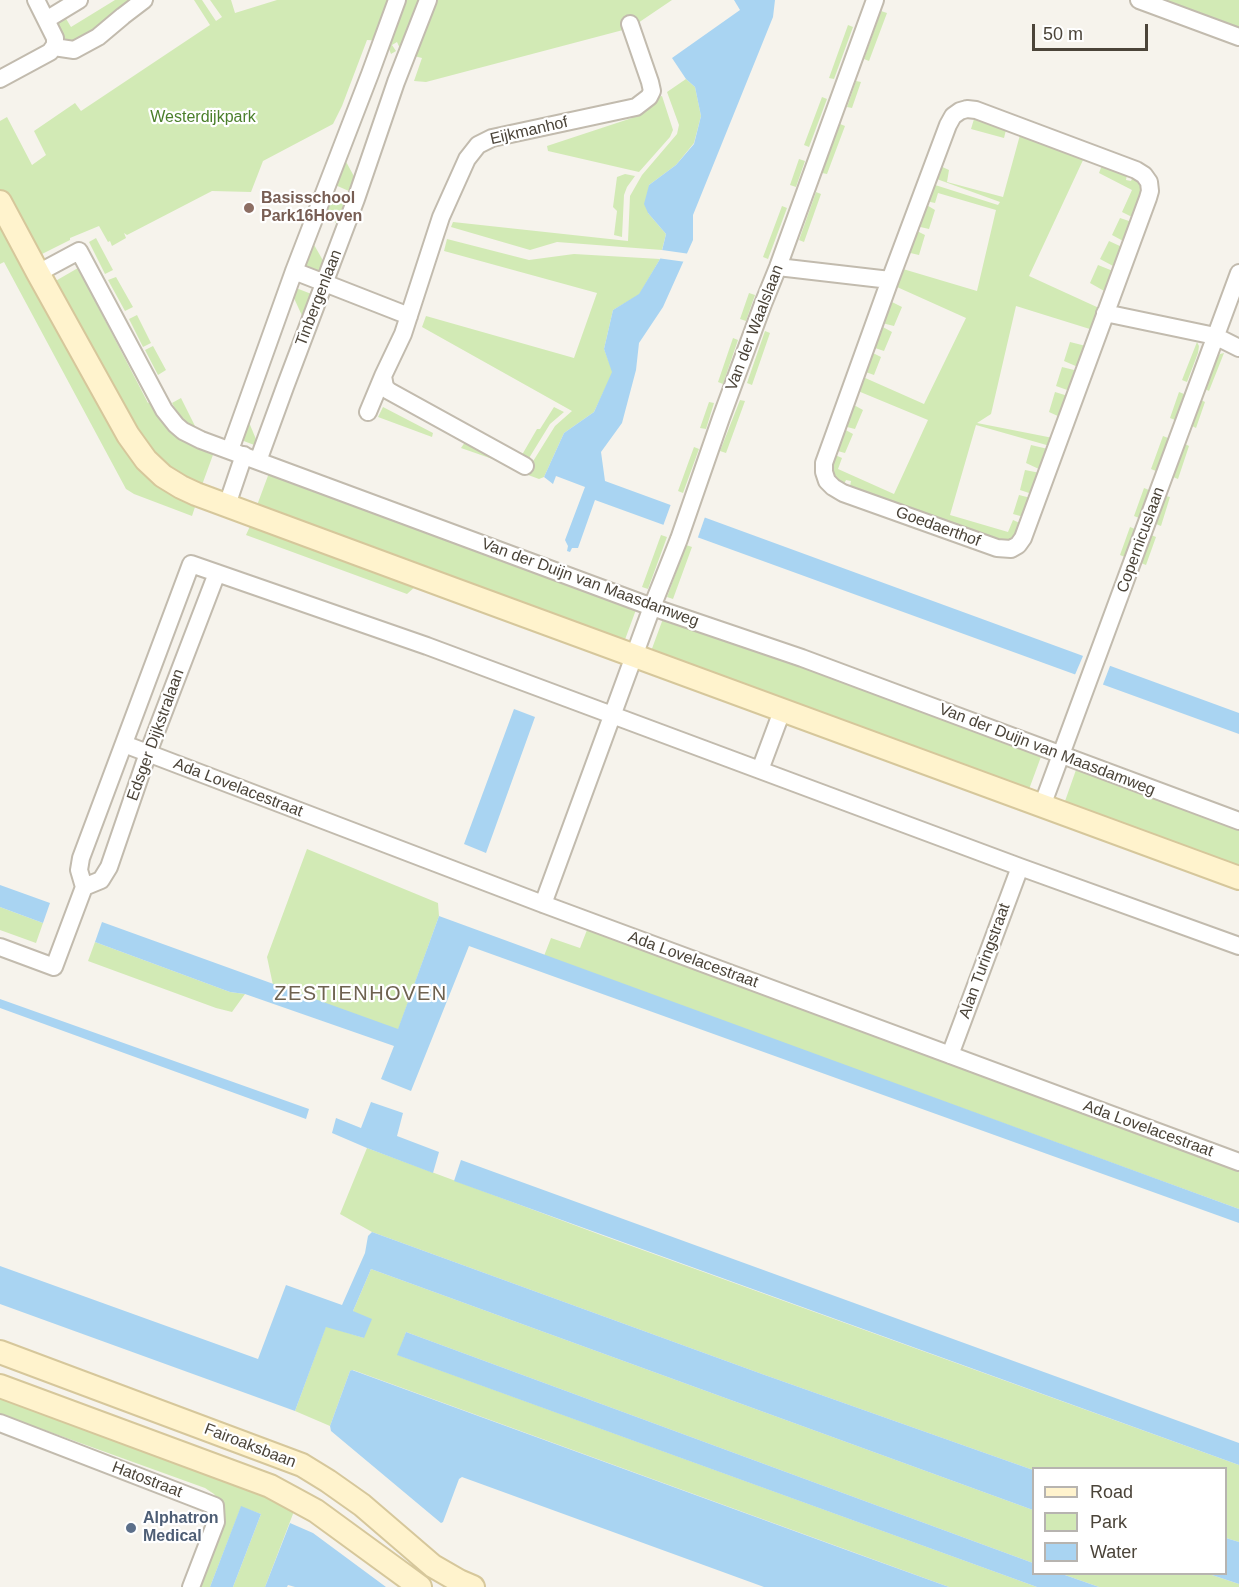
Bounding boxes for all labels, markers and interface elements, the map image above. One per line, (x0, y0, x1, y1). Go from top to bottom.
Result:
scale bar (1035, 12, 1150, 50)
text: 50 m (1043, 24, 1083, 44)
park label: Westerdijkpark (150, 108, 256, 128)
street label: Eijkmanhof (488, 113, 570, 149)
place label: Basisschool Park16Hoven (261, 189, 362, 227)
marker: Basisschool Park16Hoven (242, 201, 256, 215)
street label: Tinbergenlaan (292, 247, 346, 349)
street label: Van der Waalslaan (722, 262, 788, 394)
street label: Copernicuslaan (1113, 484, 1169, 596)
street label: Goedaerthof (893, 503, 983, 551)
street label: Van der Duijn van Maasdamweg (479, 535, 701, 631)
street label: Edsger Dijkstralaan (123, 667, 189, 803)
street label: Van der Duijn van Maasdamweg (936, 700, 1158, 800)
street label: Ada Lovelacestraat (171, 754, 305, 822)
street label: Alan Turingstraat (955, 901, 1015, 1021)
street label: Ada Lovelacestraat (625, 928, 761, 992)
district label: ZESTIENHOVEN (274, 982, 448, 1006)
street label: Ada Lovelacestraat (1080, 1097, 1216, 1161)
street label: Fairoaksbaan (201, 1420, 299, 1472)
street label: Hatostraat (109, 1458, 185, 1502)
legend (1032, 1467, 1227, 1575)
text: Road (1090, 1482, 1133, 1502)
place label: Alphatron Medical (143, 1509, 219, 1547)
text: Park (1090, 1512, 1127, 1532)
marker: Alphatron Medical (124, 1521, 138, 1535)
text: Water (1090, 1542, 1137, 1562)

